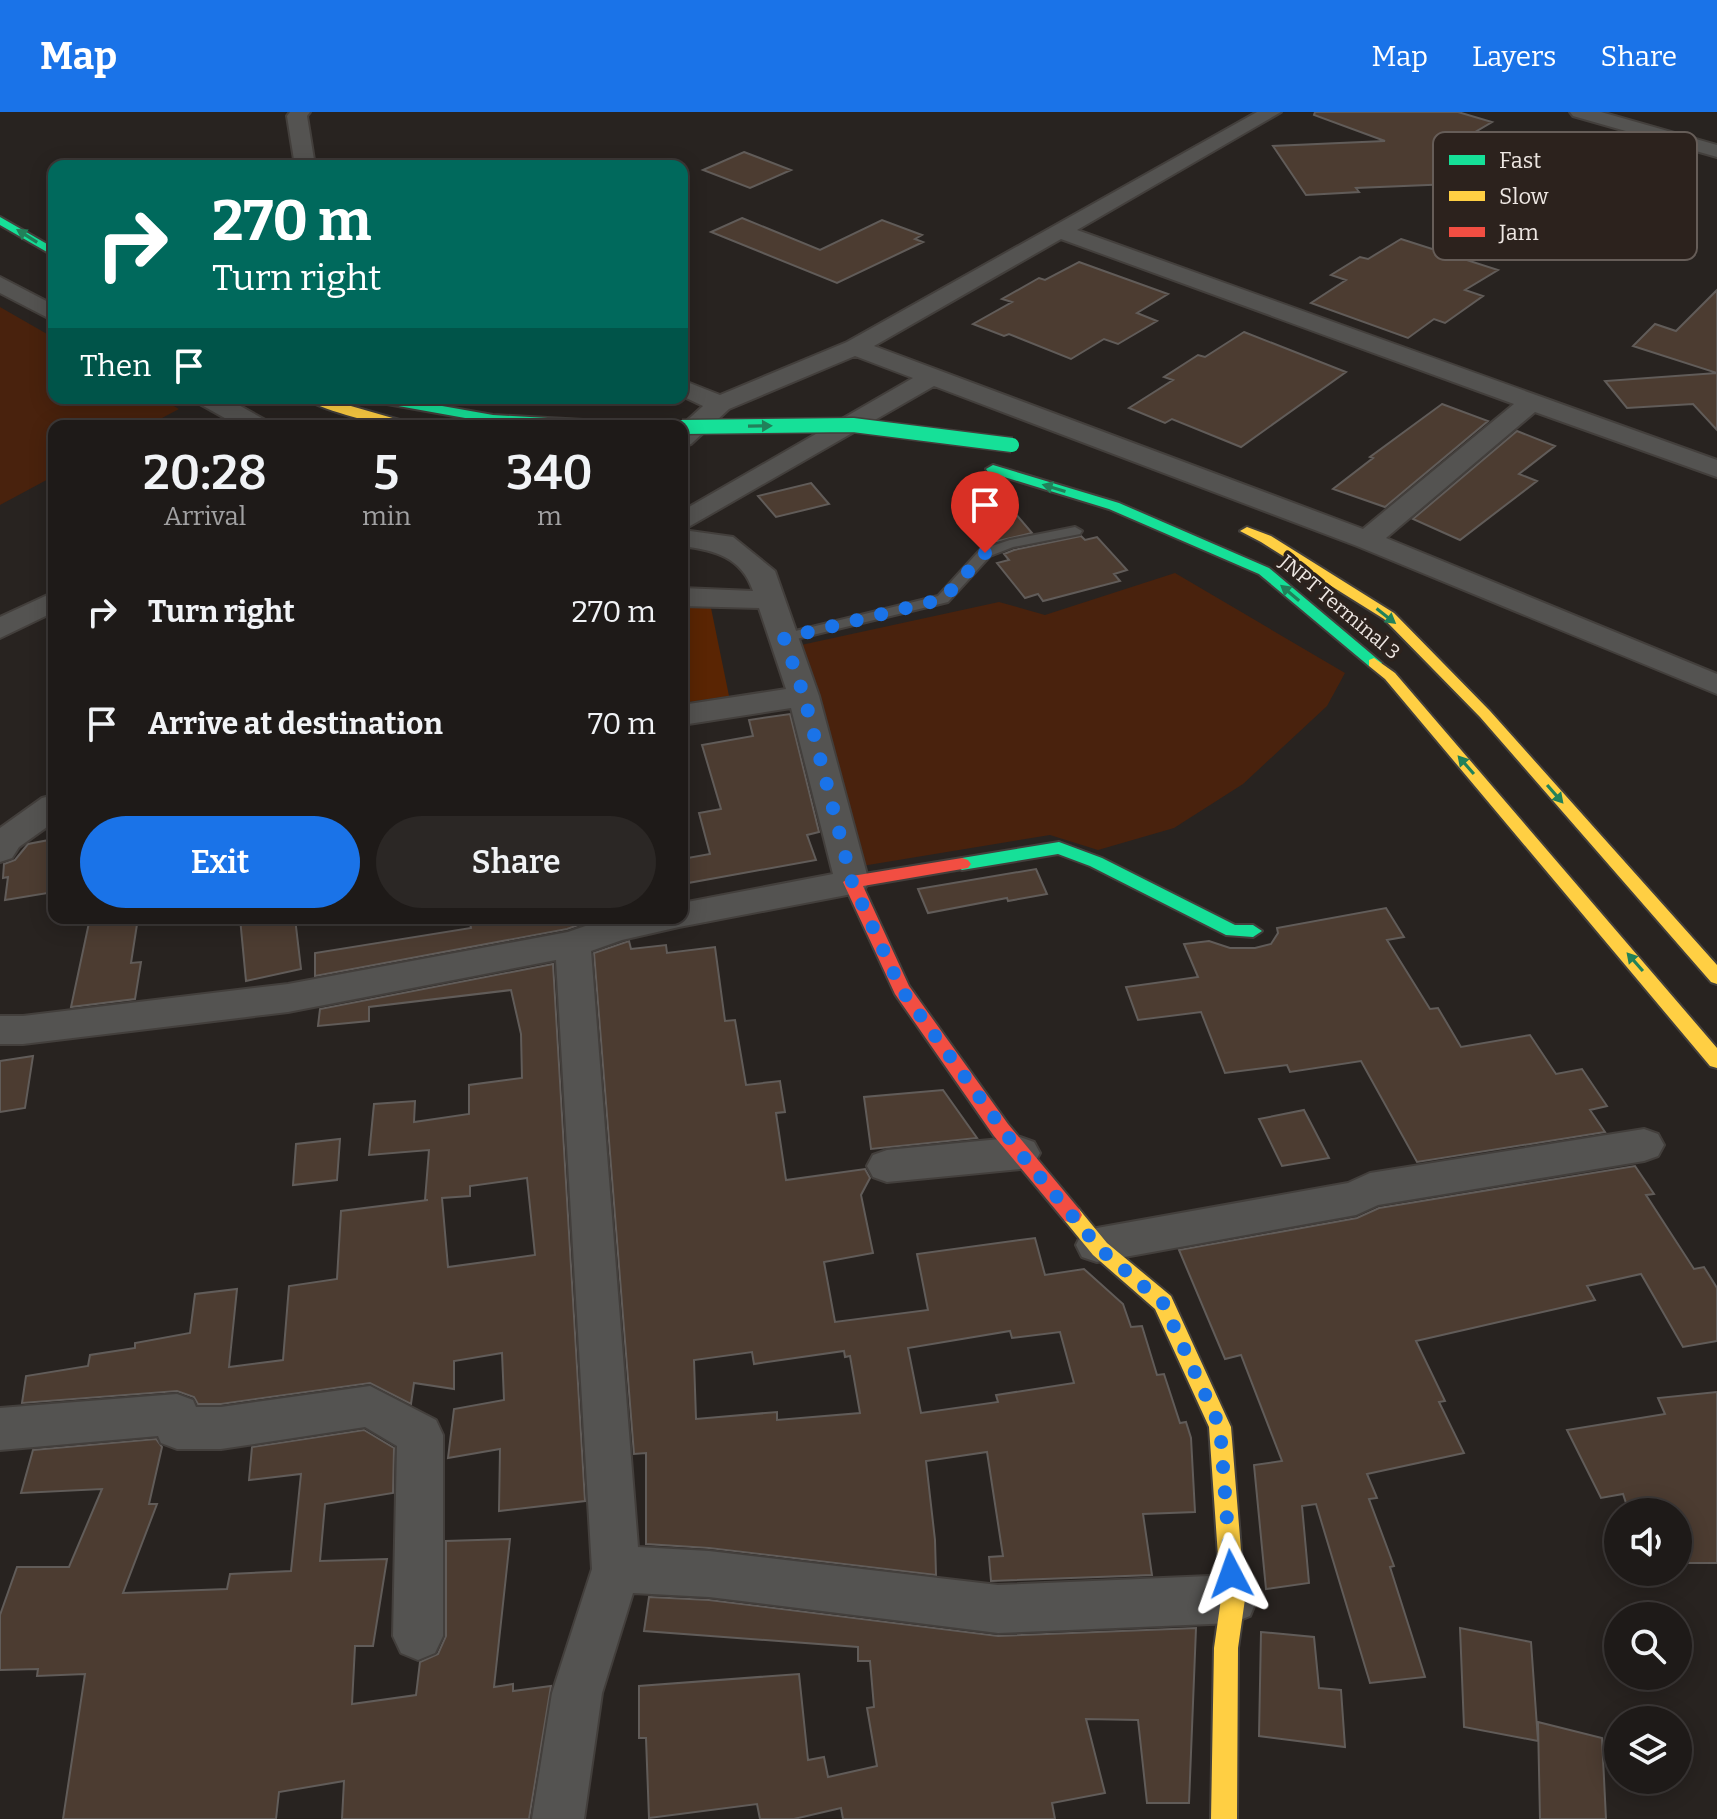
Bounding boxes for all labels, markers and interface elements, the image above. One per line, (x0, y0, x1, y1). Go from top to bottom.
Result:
text: Map (40, 33, 117, 79)
text: Map (1371, 40, 1428, 73)
text: Layers (1472, 40, 1556, 73)
text: Share (1600, 40, 1677, 73)
legend (1433, 132, 1697, 260)
text: Fast (1499, 147, 1541, 174)
text: Slow (1499, 183, 1549, 210)
text: 270 m (212, 188, 372, 255)
icon: right (80, 192, 184, 296)
text: Jam (1498, 219, 1539, 246)
one-way arrow (16, 230, 38, 244)
text: Turn right (212, 256, 381, 300)
icon: arrive (167, 344, 211, 388)
text: Then (80, 348, 151, 384)
one-way arrow (748, 419, 773, 432)
text: 20:28 (143, 444, 267, 502)
text: 5 (373, 444, 399, 502)
text: 340 (506, 444, 593, 502)
pin (951, 471, 1019, 553)
one-way arrow (1042, 481, 1066, 494)
icon: arrive (963, 483, 1007, 527)
text: Arrival (164, 501, 246, 532)
text: min (362, 501, 411, 532)
text: m (537, 501, 562, 532)
street label: JNPT Terminal 3 (1274, 549, 1405, 664)
one-way arrow (1281, 585, 1301, 602)
icon: right (80, 590, 124, 634)
text: Turn right (148, 594, 295, 630)
text: 270 m (572, 594, 656, 630)
one-way arrow (1376, 607, 1396, 624)
icon: arrive (80, 702, 124, 746)
text: Arrive at destination (148, 706, 443, 742)
text: 70 m (588, 706, 656, 742)
one-way arrow (1458, 755, 1475, 775)
one-way arrow (1546, 783, 1563, 803)
button: Exit (80, 816, 360, 908)
button: Share (376, 816, 656, 908)
one-way arrow (1627, 953, 1644, 973)
map controls (1604, 1498, 1692, 1794)
button: sound (1604, 1498, 1692, 1586)
position arrow (1189, 1532, 1273, 1616)
button: search (1604, 1602, 1692, 1690)
button: layers (1604, 1706, 1692, 1794)

